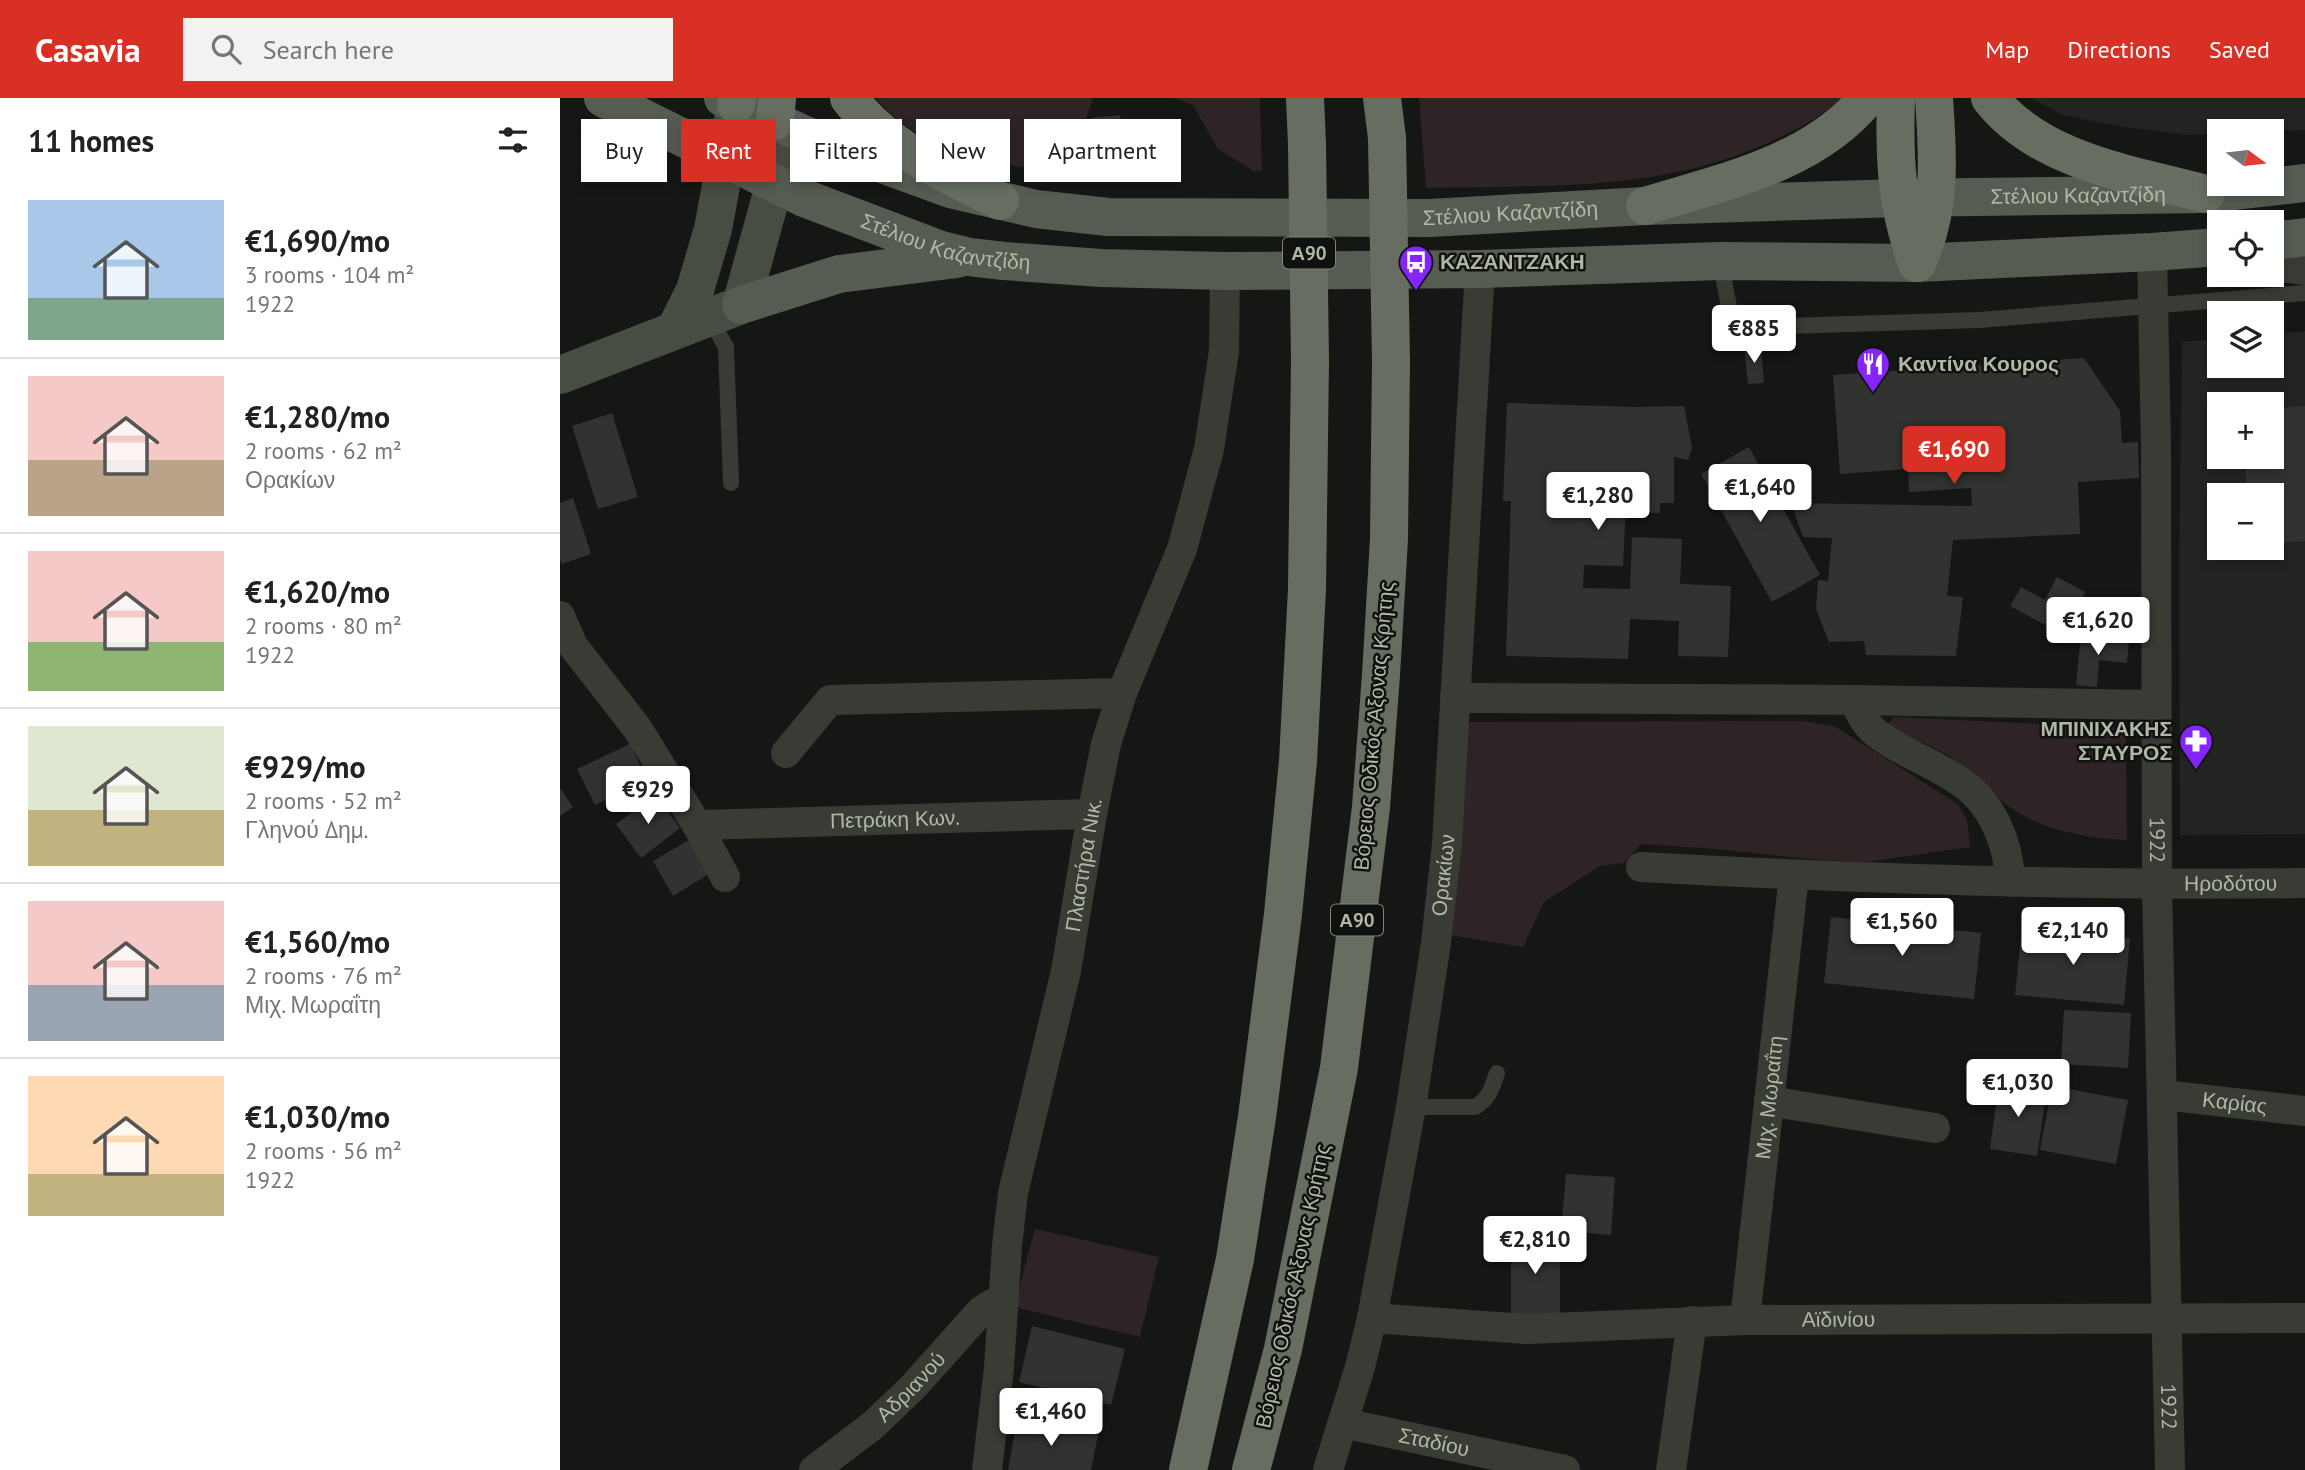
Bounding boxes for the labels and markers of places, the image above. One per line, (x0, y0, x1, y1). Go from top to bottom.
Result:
bus stop icon: ΚΑΖΑΝΤΖΑΚΗ (1397, 243, 1435, 292)
place label: ΚΑΖΑΝΤΖΑΚΗ (1440, 248, 1585, 275)
pin: €885 (1713, 306, 1795, 365)
restaurant icon: Καντίνα Κουρος (1854, 345, 1892, 394)
place label: Καντίνα Κουρος (1898, 350, 2059, 377)
pin: €1,690 (1897, 426, 2011, 486)
pin: €1,640 (1703, 464, 1817, 524)
pin: €1,280 (1541, 472, 1655, 532)
pin: €1,620 (2041, 598, 2155, 657)
place label: ΜΠΙΝΙΧΑΚΗΣ ΣΤΑΥΡΟΣ (2040, 715, 2172, 766)
pharmacy icon: ΜΠΙΝΙΧΑΚΗΣ ΣΤΑΥΡΟΣ (2177, 722, 2215, 771)
pin: €929 (607, 766, 689, 826)
pin: €1,560 (1845, 898, 1959, 958)
pin: €2,140 (2016, 908, 2130, 967)
pin: €1,030 (1961, 1060, 2075, 1119)
pin: €2,810 (1478, 1216, 1592, 1276)
pin: €1,460 (994, 1388, 1108, 1448)

